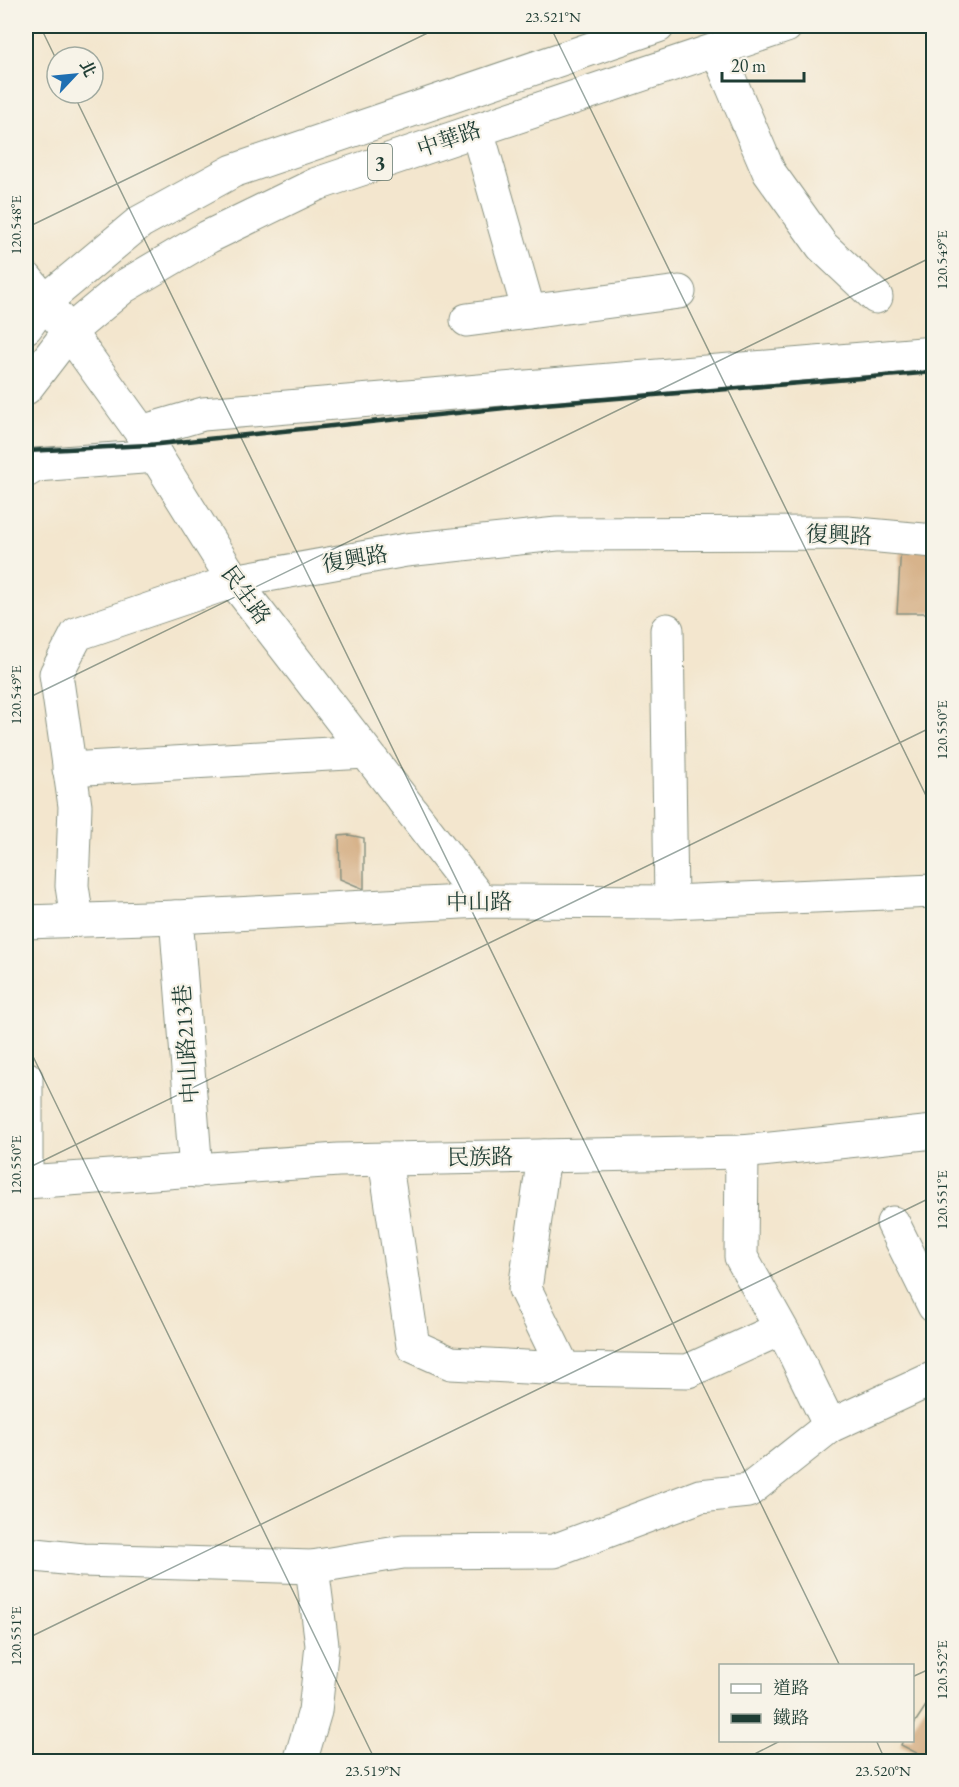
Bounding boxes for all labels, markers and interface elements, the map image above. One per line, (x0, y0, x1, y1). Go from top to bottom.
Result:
text: 23.521°N (525, 7, 581, 26)
north arrow (45, 45, 105, 105)
scale bar (722, 45, 804, 83)
text: 20 m (731, 54, 766, 77)
text: 北 (75, 57, 101, 80)
street label: 中華路 (413, 115, 485, 163)
road number: 3 (368, 144, 392, 180)
text: 120.548°E (6, 195, 25, 255)
text: 120.549°E (932, 230, 951, 290)
street label: 復興路 (806, 519, 872, 551)
street label: 復興路 (320, 539, 390, 579)
street label: 民生路 (215, 560, 277, 630)
text: 120.549°E (6, 665, 25, 725)
text: 120.550°E (932, 700, 951, 760)
street label: 中山路 (446, 887, 512, 917)
street label: 中山路213巷 (167, 983, 205, 1105)
text: 120.550°E (6, 1135, 25, 1195)
street label: 民族路 (447, 1142, 513, 1172)
text: 120.551°E (932, 1170, 951, 1230)
text: 120.551°E (6, 1606, 25, 1666)
text: 120.552°E (932, 1640, 951, 1700)
legend (719, 1664, 914, 1742)
text: 道路 (773, 1676, 809, 1699)
text: 鐵路 (773, 1706, 809, 1729)
text: 23.519°N (345, 1761, 401, 1780)
text: 23.520°N (855, 1761, 911, 1780)

